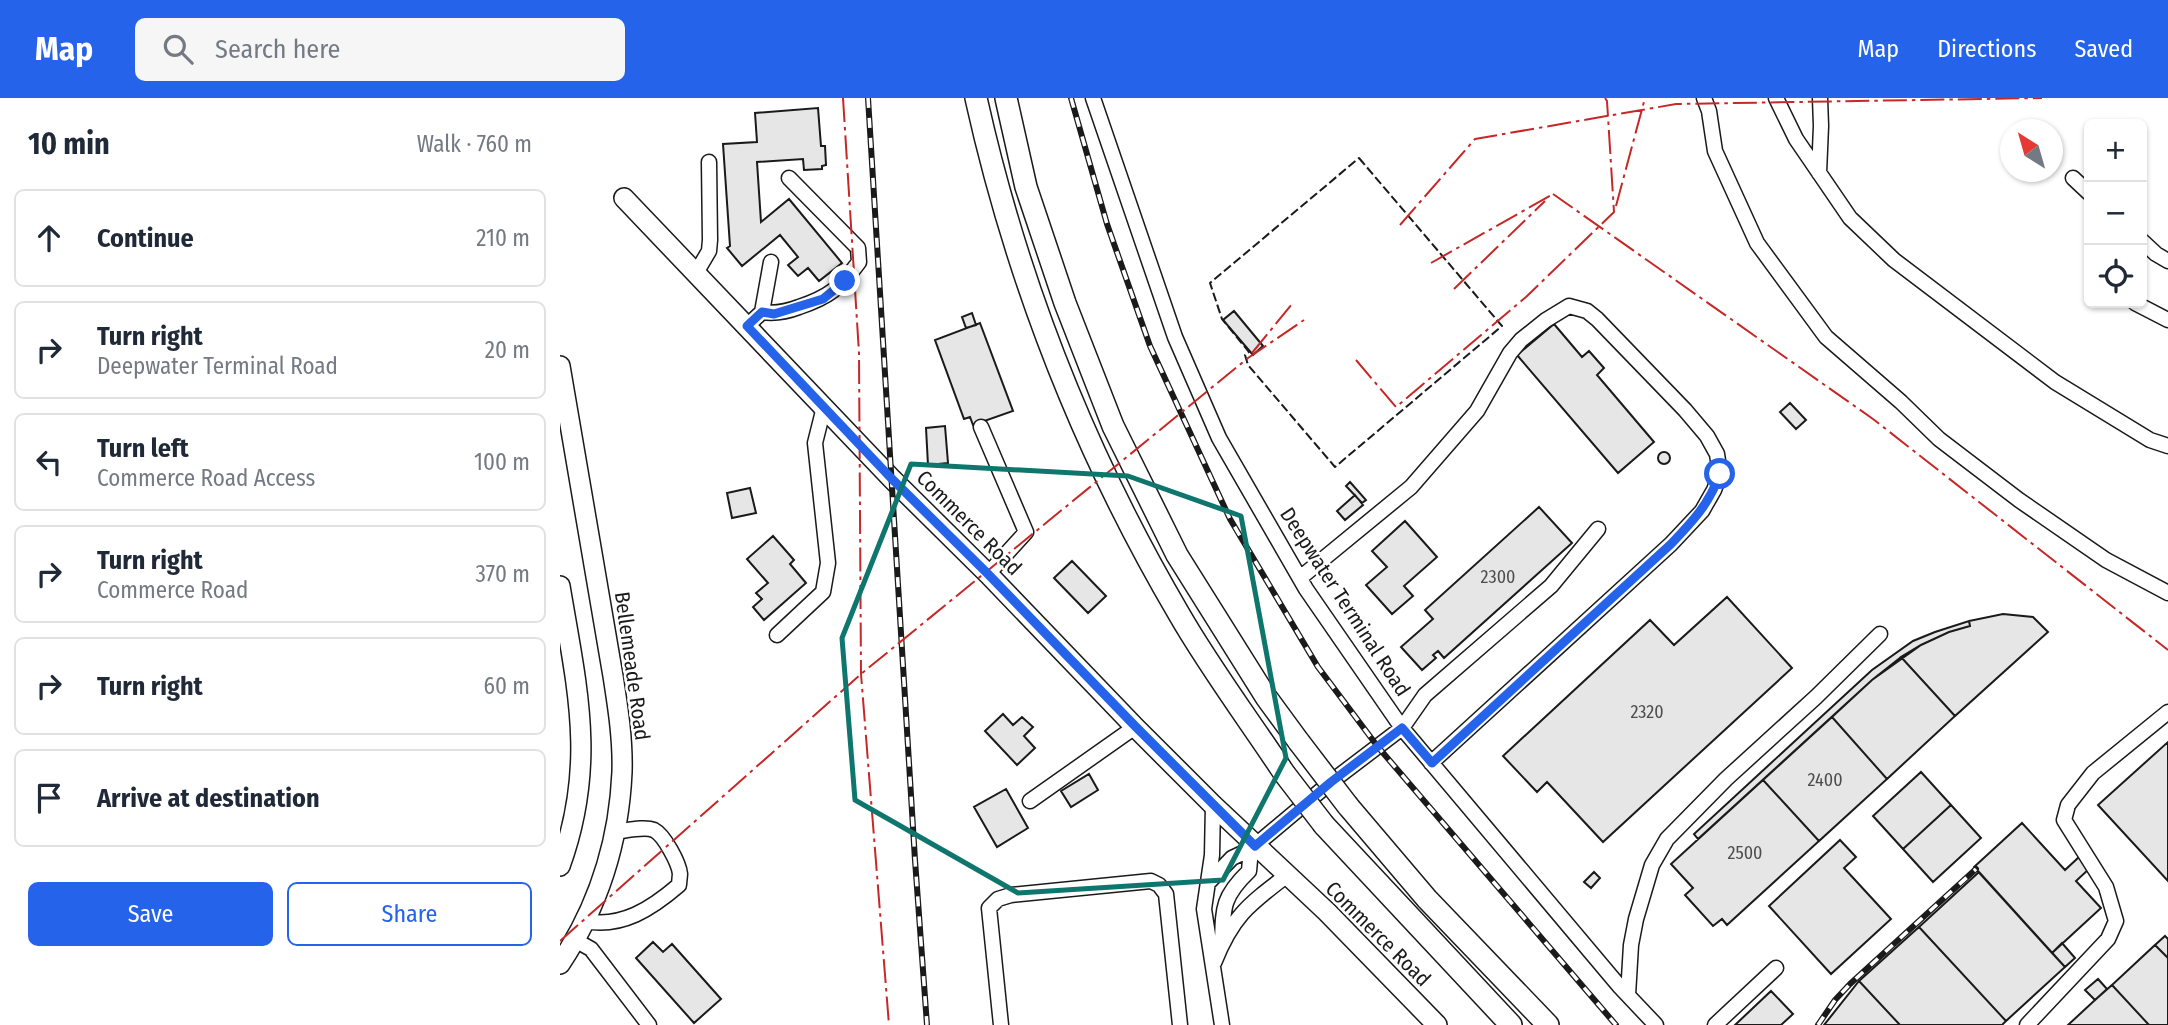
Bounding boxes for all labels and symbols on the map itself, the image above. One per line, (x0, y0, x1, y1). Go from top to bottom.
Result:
north arrow (2000, 119, 2063, 182)
route end (829, 265, 860, 296)
route start (1704, 458, 1735, 489)
street label: Commerce Road (911, 465, 1027, 581)
street label: Deepwater Terminal Road (1274, 503, 1416, 701)
house number: 2300 (1481, 566, 1515, 588)
street label: Bellemeade Road (609, 590, 655, 742)
house number: 2320 (1630, 701, 1664, 723)
house number: 2400 (1807, 769, 1843, 791)
house number: 2500 (1728, 842, 1762, 864)
street label: Commerce Road (1320, 876, 1436, 992)

